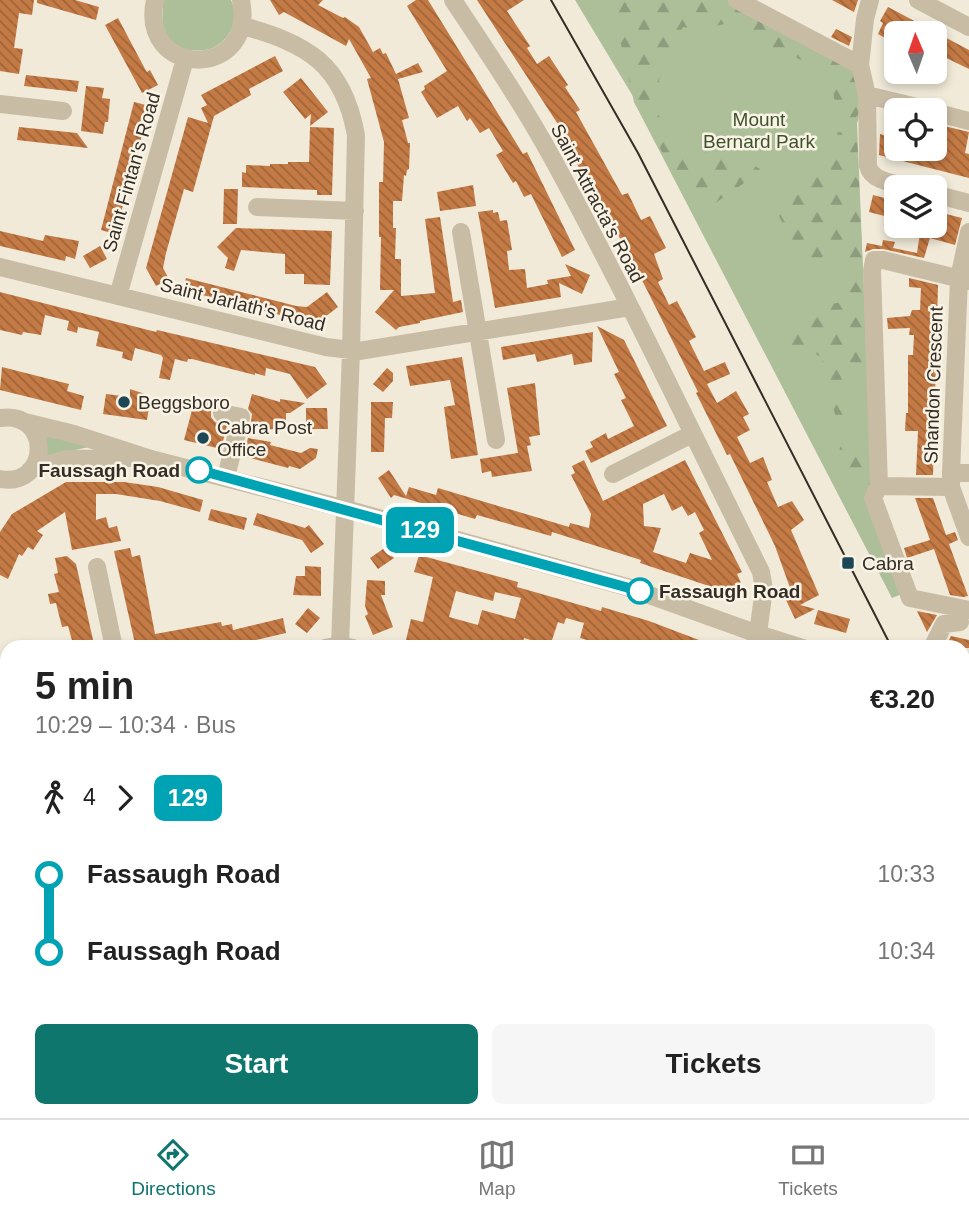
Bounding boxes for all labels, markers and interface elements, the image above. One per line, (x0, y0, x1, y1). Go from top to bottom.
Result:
north arrow (884, 21, 947, 84)
map controls (884, 21, 947, 238)
street label: Saint Fintan's Road (99, 90, 164, 254)
button: locate (884, 98, 947, 161)
park label: Mount Bernard Park (703, 109, 815, 152)
street label: Saint Attracta's Road (547, 120, 648, 286)
button: layers (884, 175, 947, 238)
street label: Saint Jarlath's Road (158, 274, 328, 335)
street label: Shandon Crescent (920, 305, 947, 464)
place label: Beggsboro (138, 392, 230, 413)
marker: Beggsboro (116, 394, 132, 410)
place label: Cabra Post Office (217, 417, 313, 460)
marker: Cabra Post Office (195, 430, 211, 446)
marker: Faussagh Road (186, 457, 212, 483)
place label: Faussagh Road (39, 460, 180, 481)
line badge: 129 (380, 507, 460, 553)
text: 129 (400, 516, 440, 543)
place label: Cabra (862, 553, 914, 574)
marker: Cabra (840, 555, 856, 571)
marker: Fassaugh Road (627, 578, 653, 604)
place label: Fassaugh Road (659, 581, 800, 602)
text: 5 min (35, 665, 134, 707)
text: €3.20 (870, 684, 935, 714)
text: 10:29 – 10:34 · Bus (35, 712, 236, 738)
icon: walk (35, 779, 73, 817)
icon: forward (106, 779, 144, 817)
text: 4 (83, 784, 96, 810)
text: 129 (168, 784, 208, 811)
text: Fassaugh Road (87, 859, 281, 889)
text: 10:33 (877, 861, 935, 887)
text: Faussagh Road (87, 936, 281, 966)
text: 10:34 (877, 938, 935, 964)
button: Start (35, 1024, 478, 1104)
button: Tickets (492, 1024, 935, 1104)
tab: Directions (131, 1136, 216, 1200)
tab: Map (478, 1136, 516, 1200)
tab: Tickets (778, 1136, 838, 1200)

